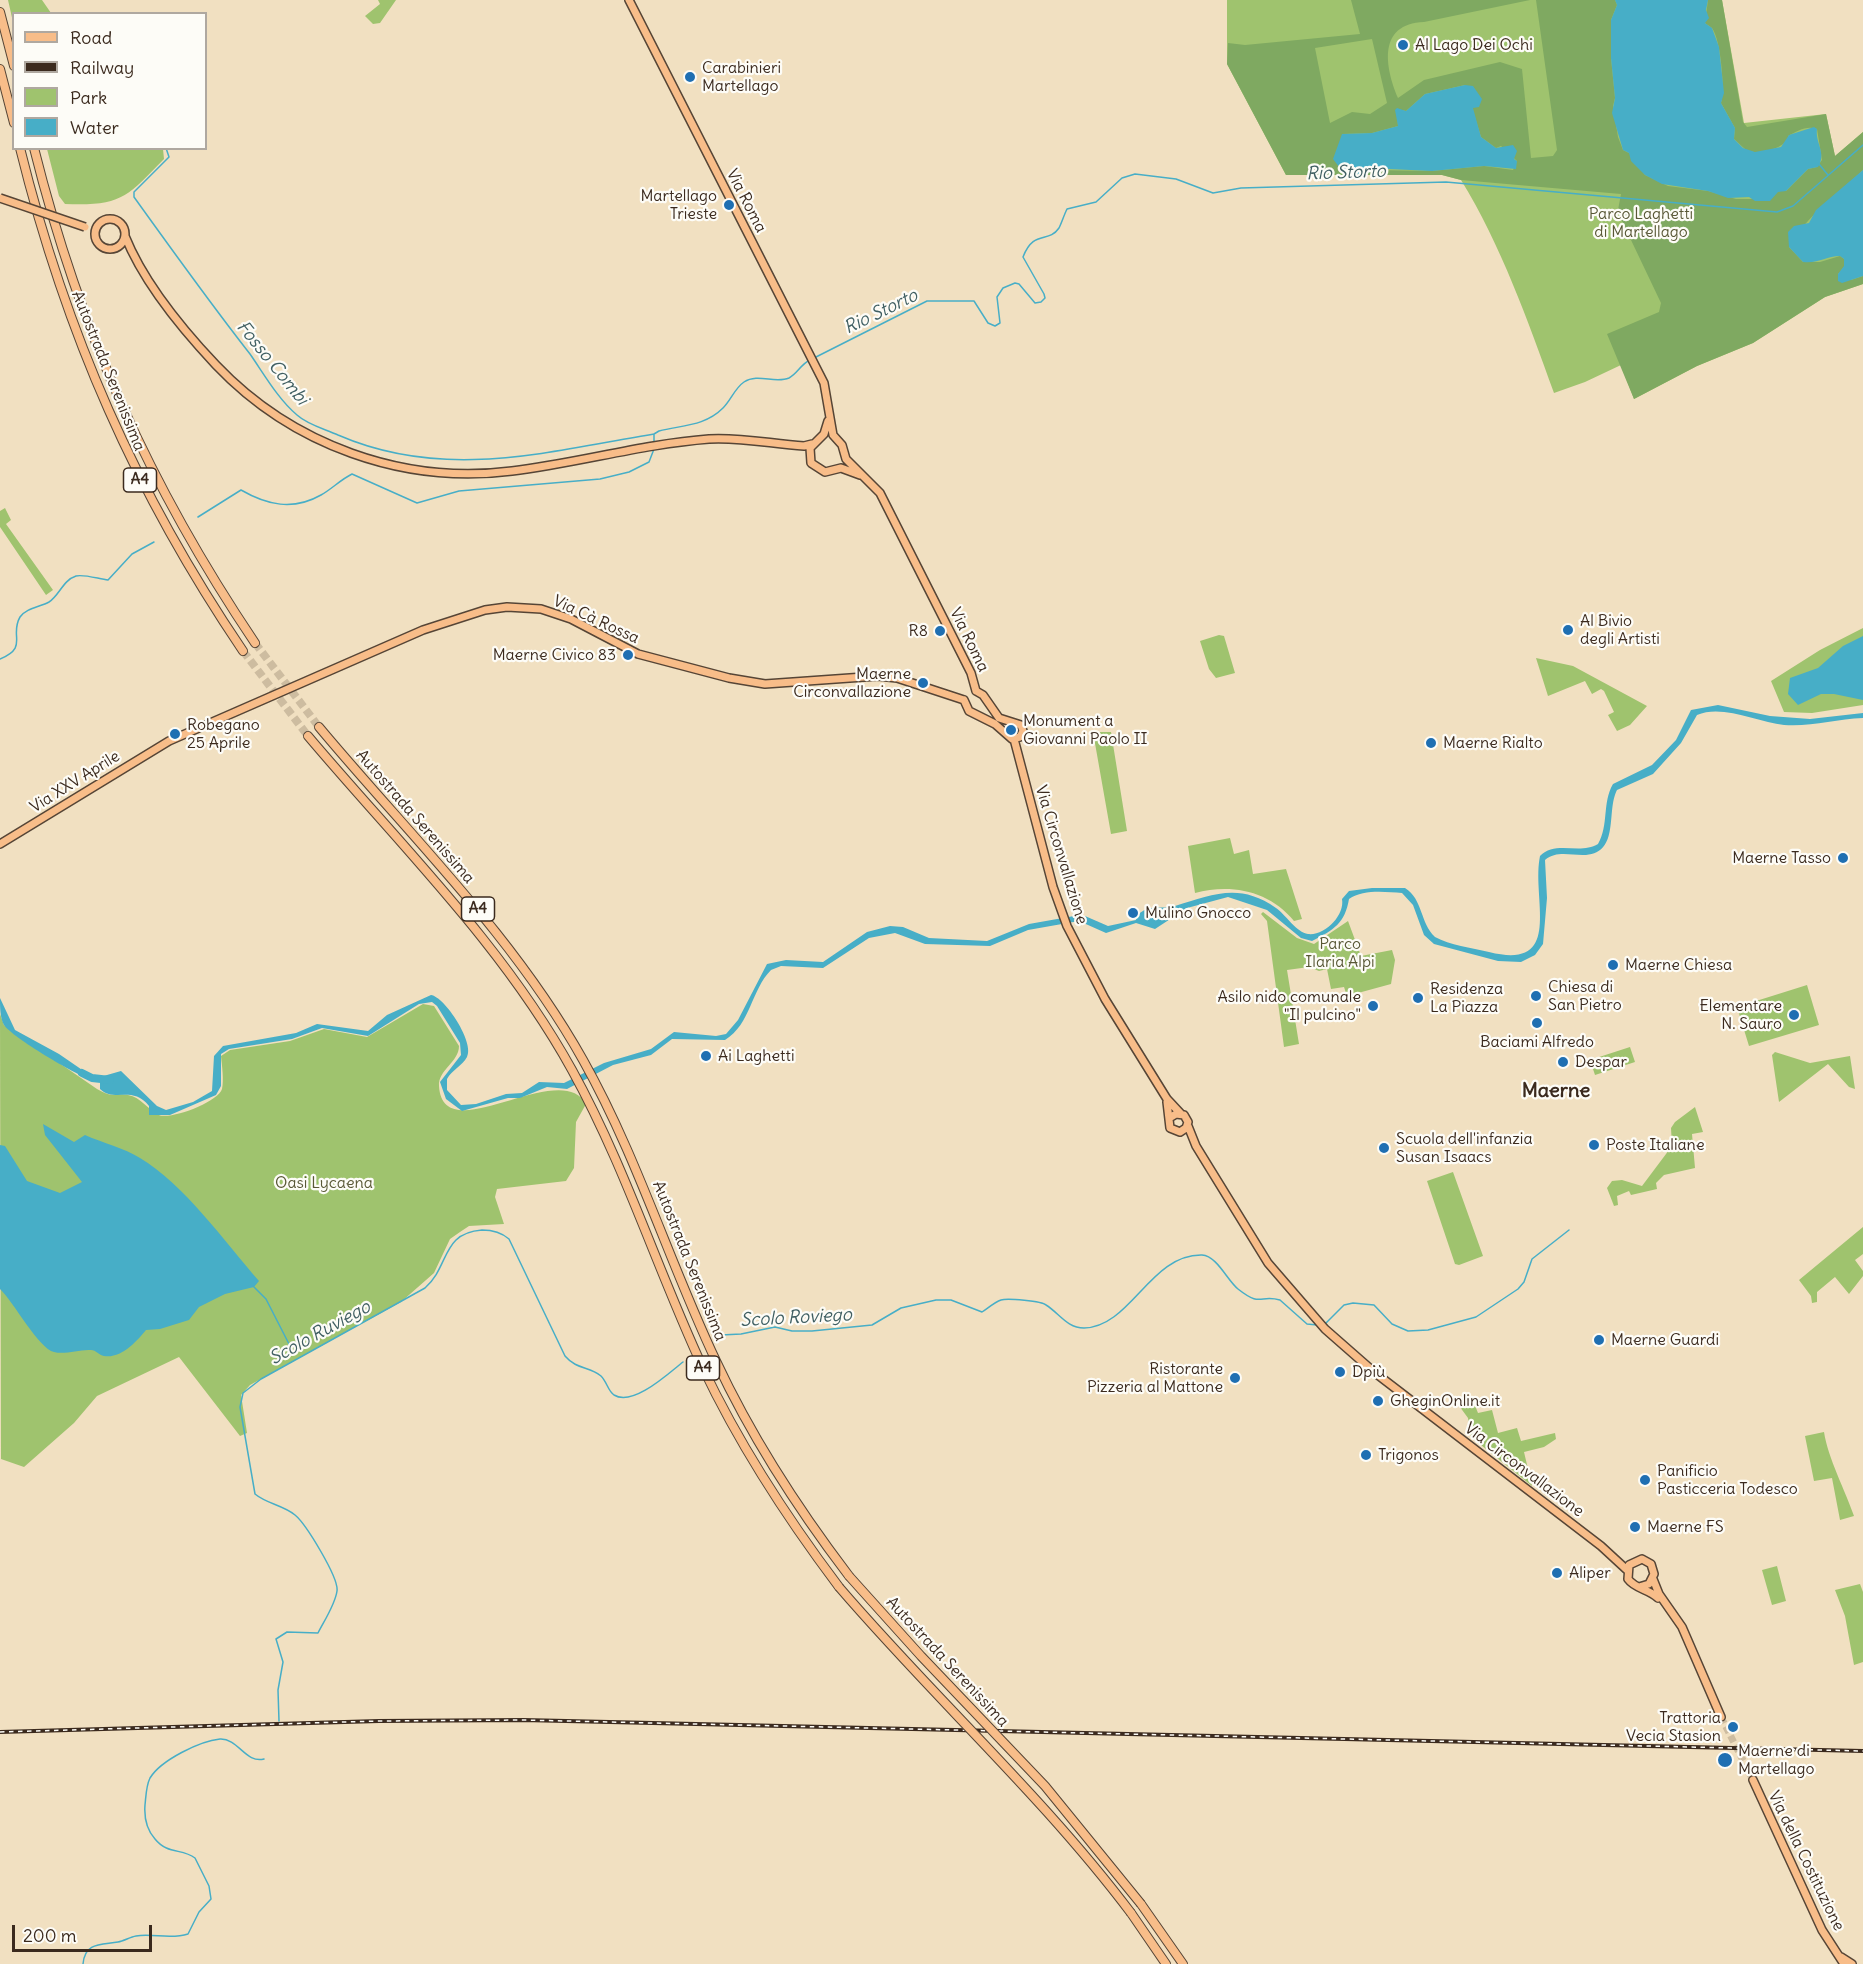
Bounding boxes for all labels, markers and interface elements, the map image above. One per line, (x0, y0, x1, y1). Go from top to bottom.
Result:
legend (12, 12, 207, 150)
text: Road (70, 26, 112, 49)
place label: Al Lago Dei Ochi (1415, 35, 1533, 55)
marker: Al Lago Dei Ochi (1396, 38, 1410, 52)
text: Railway (70, 56, 134, 79)
place label: Carabinieri Martellago (702, 58, 781, 96)
marker: Carabinieri Martellago (683, 70, 697, 84)
text: Park (70, 86, 107, 109)
text: Water (70, 116, 119, 139)
water label: Rio Storto (1306, 161, 1386, 185)
street label: Via Roma (722, 166, 770, 236)
place label: Martellago Trieste (640, 186, 717, 224)
marker: Martellago Trieste (722, 198, 736, 212)
park label: Parco Laghetti di Martellago (1589, 204, 1693, 242)
water label: Rio Storto (841, 285, 921, 339)
street label: Autostrada Serenissima (67, 288, 149, 454)
water label: Fosso Combi (232, 317, 312, 409)
road number: A4 (124, 468, 156, 492)
street label: Via Cà Rossa (550, 592, 642, 648)
street label: Via Roma (945, 605, 993, 675)
place label: Al Bivio degli Artisti (1580, 611, 1660, 649)
place label: R8 (909, 621, 928, 641)
marker: Al Bivio degli Artisti (1561, 623, 1575, 637)
marker: R8 (933, 624, 947, 638)
place label: Maerne Civico 83 (493, 645, 616, 665)
marker: Maerne Civico 83 (621, 648, 635, 662)
place label: Maerne Circonvallazione (793, 664, 911, 702)
marker: Maerne Circonvallazione (916, 676, 930, 690)
place label: Monument a Giovanni Paolo II (1023, 711, 1147, 749)
place label: Robegano 25 Aprile (187, 715, 260, 753)
marker: Monument a Giovanni Paolo II (1004, 723, 1018, 737)
marker: Robegano 25 Aprile (168, 727, 182, 741)
place label: Maerne Rialto (1443, 733, 1543, 753)
marker: Maerne Rialto (1424, 736, 1438, 750)
street label: Autostrada Serenissima (352, 746, 478, 888)
street label: Via XXV Aprile (27, 747, 123, 817)
street label: Via Circonvallazione (1031, 783, 1091, 927)
place label: Maerne Tasso (1732, 848, 1831, 868)
marker: Maerne Tasso (1836, 851, 1850, 865)
road number: A4 (462, 897, 494, 921)
place label: Mulino Gnocco (1145, 903, 1251, 923)
marker: Mulino Gnocco (1126, 906, 1140, 920)
park label: Parco Ilaria Alpi (1305, 934, 1375, 972)
place label: Maerne Chiesa (1625, 955, 1732, 975)
marker: Maerne Chiesa (1606, 958, 1620, 972)
place label: Chiesa di San Pietro (1548, 977, 1622, 1015)
place label: Residenza La Piazza (1430, 979, 1503, 1017)
place label: Asilo nido comunale "Il pulcino" (1218, 987, 1361, 1025)
marker: Chiesa di San Pietro (1529, 989, 1543, 1003)
marker: Residenza La Piazza (1411, 991, 1425, 1005)
place label: Elementare N. Sauro (1699, 996, 1782, 1034)
marker: Asilo nido comunale "Il pulcino" (1366, 999, 1380, 1013)
marker: Elementare N. Sauro (1787, 1008, 1801, 1022)
marker: Baciami Alfredo (1530, 1016, 1544, 1030)
place label: Baciami Alfredo (1480, 1032, 1594, 1052)
place label: Ai Laghetti (718, 1046, 794, 1066)
marker: Ai Laghetti (699, 1049, 713, 1063)
place label: Despar (1575, 1052, 1627, 1072)
marker: Despar (1556, 1055, 1570, 1069)
district label: Maerne (1522, 1079, 1590, 1103)
place label: Scuola dell'infanzia Susan Isaacs (1396, 1129, 1533, 1167)
place label: Poste Italiane (1606, 1135, 1705, 1155)
marker: Poste Italiane (1587, 1138, 1601, 1152)
marker: Scuola dell'infanzia Susan Isaacs (1377, 1141, 1391, 1155)
park label: Oasi Lycaena (275, 1173, 373, 1193)
street label: Autostrada Serenissima (648, 1178, 730, 1344)
water label: Scolo Ruviego (266, 1296, 374, 1370)
water label: Scolo Roviego (740, 1304, 852, 1332)
place label: Maerne Guardi (1611, 1330, 1719, 1350)
marker: Maerne Guardi (1592, 1333, 1606, 1347)
road number: A4 (686, 1356, 720, 1380)
place label: Ristorante Pizzeria al Mattone (1087, 1359, 1223, 1397)
place label: Dpiù (1352, 1362, 1385, 1382)
marker: Dpiù (1333, 1365, 1347, 1379)
marker: Ristorante Pizzeria al Mattone (1228, 1371, 1242, 1385)
place label: GheginOnline.it (1390, 1391, 1500, 1411)
marker: GheginOnline.it (1371, 1394, 1385, 1408)
street label: Via Circonvallazione (1461, 1419, 1587, 1521)
place label: Trigonos (1378, 1445, 1439, 1465)
marker: Trigonos (1359, 1448, 1373, 1462)
place label: Panificio Pasticceria Todesco (1657, 1461, 1798, 1499)
marker: Panificio Pasticceria Todesco (1638, 1473, 1652, 1487)
place label: Maerne FS (1647, 1517, 1724, 1537)
marker: Maerne FS (1628, 1520, 1642, 1534)
place label: Aliper (1569, 1563, 1611, 1583)
marker: Aliper (1550, 1566, 1564, 1580)
street label: Autostrada Serenissima (882, 1593, 1012, 1731)
place label: Trattoria Vecia Stasion (1626, 1708, 1721, 1746)
marker: Trattoria Vecia Stasion (1726, 1720, 1740, 1734)
place label: Maerne di Martellago (1738, 1741, 1815, 1779)
marker: Maerne di Martellago (1716, 1751, 1734, 1769)
street label: Via della Costituzione (1764, 1788, 1848, 1934)
scale bar (15, 1913, 154, 1951)
text: 200 m (23, 1924, 77, 1947)

